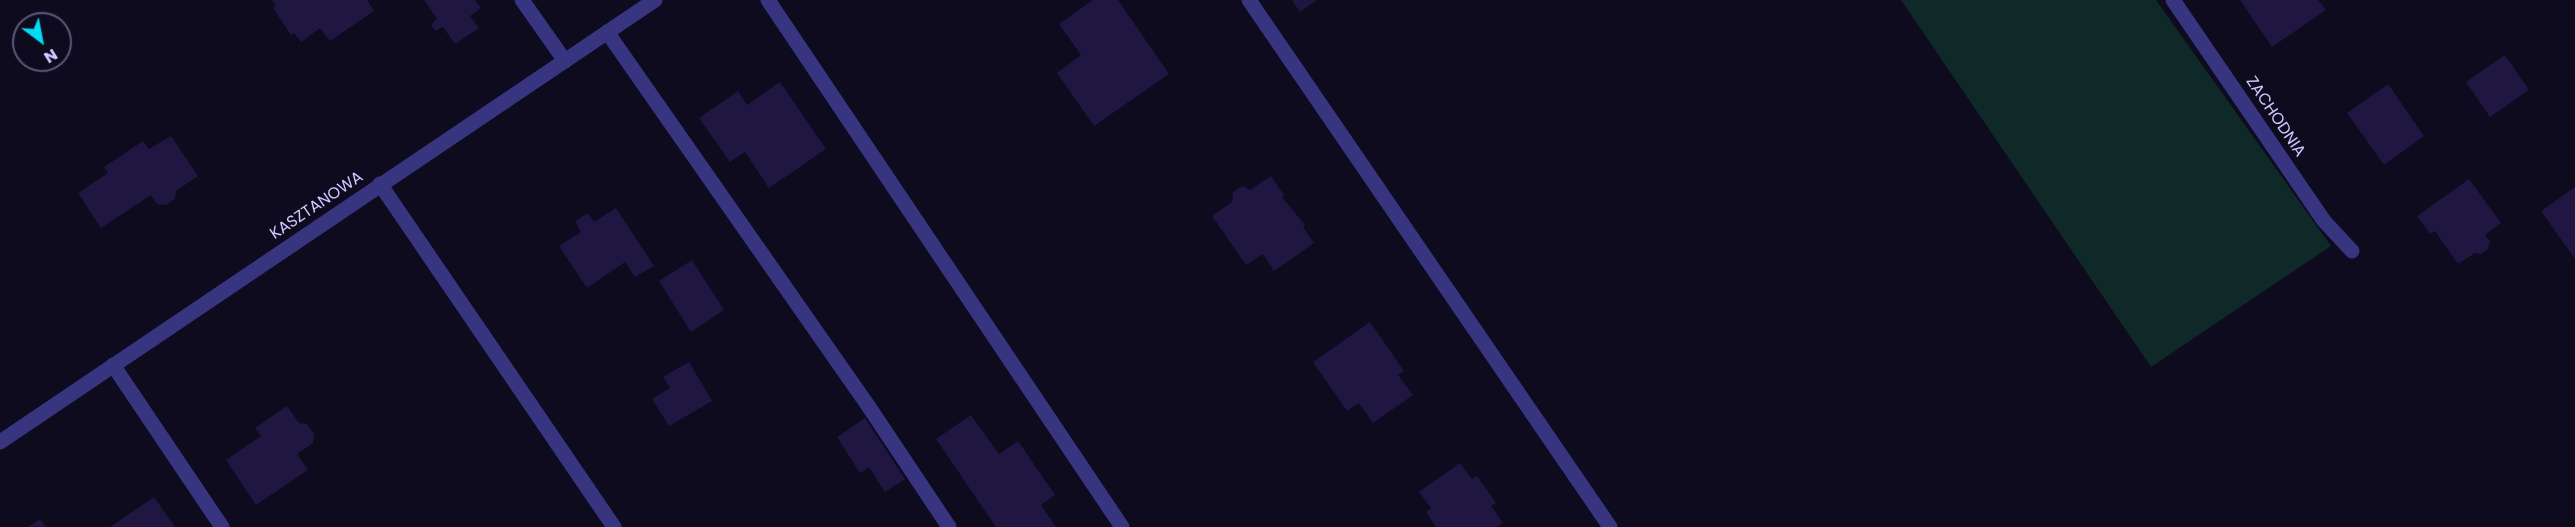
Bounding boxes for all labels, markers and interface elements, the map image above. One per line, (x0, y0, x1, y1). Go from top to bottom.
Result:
north arrow (12, 12, 72, 72)
text: N (40, 43, 62, 69)
street label: ZACHODNIA (2241, 73, 2309, 161)
street label: KASZTANOWA (267, 168, 367, 244)

